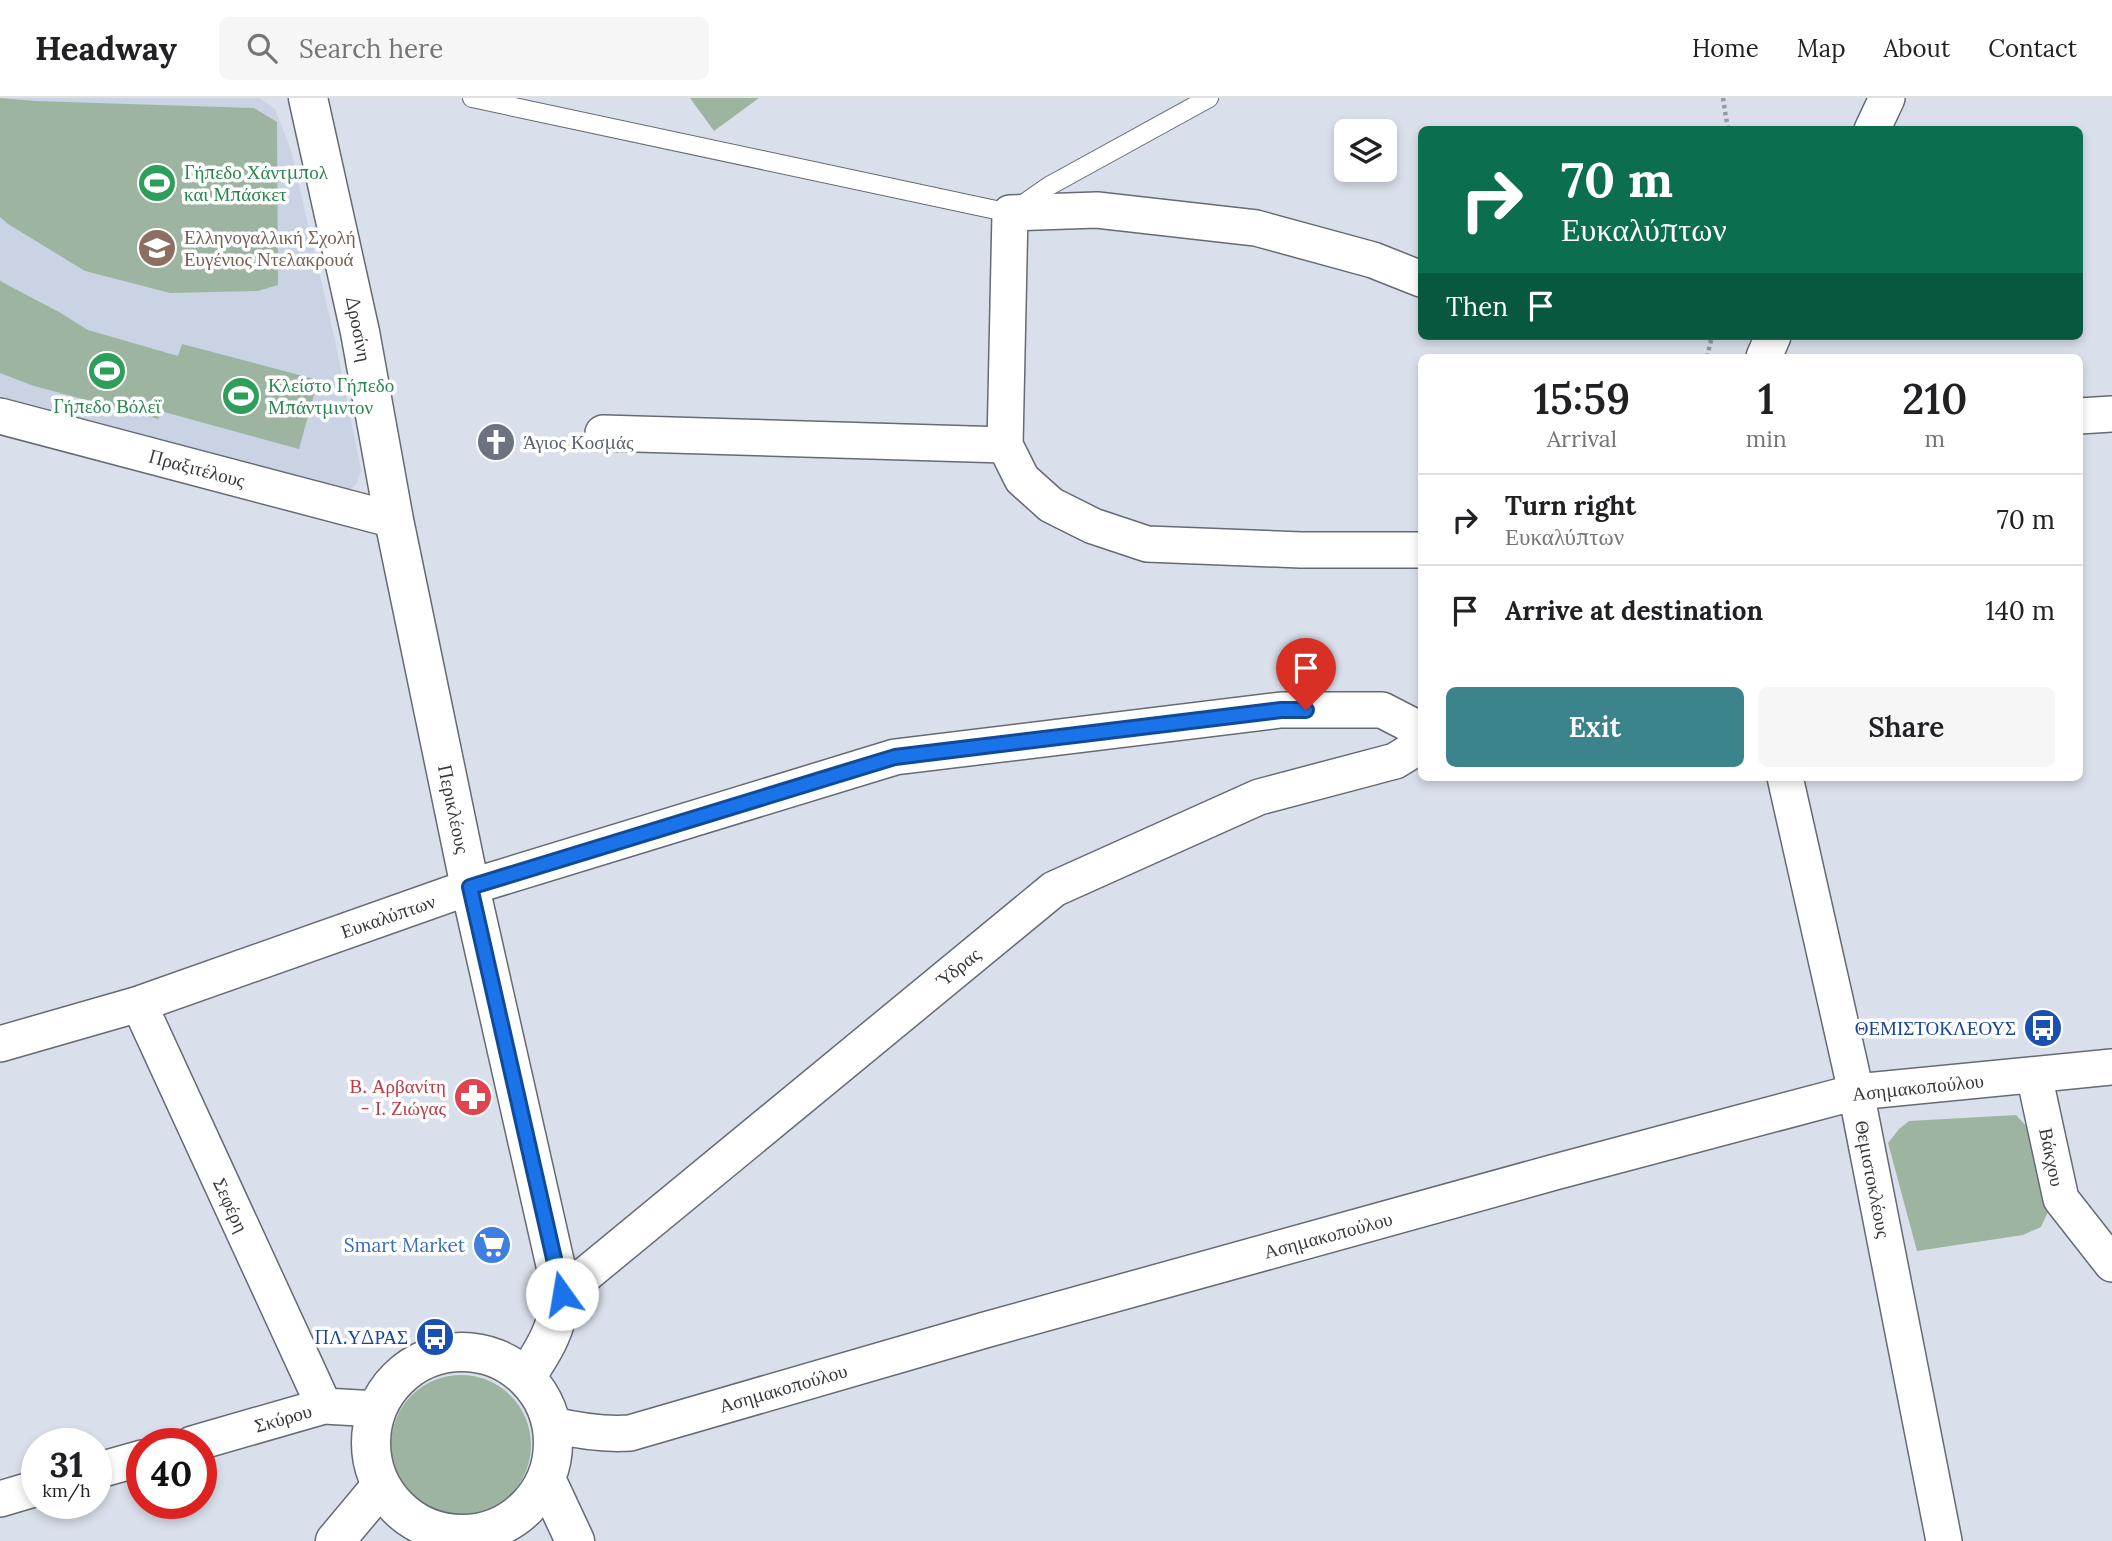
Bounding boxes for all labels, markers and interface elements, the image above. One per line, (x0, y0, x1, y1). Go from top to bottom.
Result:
search box (219, 17, 709, 80)
text: Headway (35, 27, 177, 69)
icon: search (243, 29, 281, 67)
text: Search here (299, 32, 443, 65)
text: Home (1692, 33, 1759, 64)
text: Map (1797, 33, 1846, 64)
text: About (1884, 33, 1950, 64)
text: Contact (1988, 33, 2077, 64)
map controls (1334, 119, 1397, 182)
button: layers (1334, 119, 1397, 182)
text: 70 m (1561, 148, 1673, 210)
icon: right (1446, 154, 1537, 245)
place label: Γήπεδο Χάντμπολ και Μπάσκετ (184, 160, 329, 206)
sports icon: Γήπεδο Χάντμπολ και Μπάσκετ (136, 162, 178, 204)
text: Ευκαλύπτων (1561, 209, 1727, 250)
place label: Ελληνογαλλική Σχολή Ευγένιος Ντελακρουά (184, 225, 356, 271)
school or university icon: Ελληνογαλλική Σχολή Ευγένιος Ντελακρουά (136, 227, 178, 269)
icon: arrive (1522, 287, 1560, 325)
text: Then (1446, 290, 1508, 323)
street label: Δροσίνη (341, 294, 377, 364)
sports icon: Γήπεδο Βόλεϊ (86, 350, 128, 392)
text: 15:59 (1533, 372, 1630, 426)
text: 1 (1758, 372, 1774, 426)
text: 210 (1902, 372, 1968, 426)
place label: Κλείστο Γήπεδο Μπάντμιντον (268, 373, 394, 419)
sports icon: Κλείστο Γήπεδο Μπάντμιντον (220, 375, 262, 417)
place label: Γήπεδο Βόλεϊ (53, 394, 162, 418)
church icon: Άγιος Κοσμάς (475, 421, 517, 463)
text: Arrival (1547, 424, 1617, 453)
text: min (1746, 424, 1787, 453)
text: m (1925, 424, 1945, 453)
place label: Άγιος Κοσμάς (523, 430, 634, 454)
street label: Πραξιτέλους (146, 444, 248, 492)
text: Turn right (1505, 489, 1636, 522)
icon: right (1446, 501, 1484, 539)
text: 70 m (1997, 503, 2055, 536)
text: Ευκαλύπτων (1505, 522, 1624, 551)
icon: arrive (1446, 592, 1484, 630)
text: Arrive at destination (1505, 594, 1763, 627)
text: 140 m (1985, 594, 2055, 627)
pin (1276, 638, 1336, 710)
icon: arrive (1287, 649, 1325, 687)
button: Exit (1446, 687, 1744, 767)
button: Share (1758, 687, 2055, 767)
street label: Περικλέους (433, 762, 475, 856)
street label: Ευκαλύπτων (338, 889, 439, 943)
street label: Ύδρας (930, 942, 985, 993)
bus stop icon: ΘΕΜΙΣΤΟΚΛΕΟΥΣ (2022, 1007, 2064, 1049)
place label: ΘΕΜΙΣΤΟΚΛΕΟΥΣ (1855, 1016, 2016, 1040)
street label: Ασημακοπούλου (1851, 1068, 1985, 1106)
place label: Β. Αρβανίτη - Ι. Ζιώγας (350, 1074, 446, 1120)
pharmacy icon: Β. Αρβανίτη - Ι. Ζιώγας (452, 1076, 494, 1118)
street label: Θεμιστοκλέους (1850, 1118, 1896, 1240)
street label: Βάκχου (2034, 1126, 2070, 1188)
street label: Σεφέρη (208, 1174, 254, 1236)
street label: Ασημακοπούλου (1261, 1206, 1395, 1264)
supermarket icon: Smart Market (471, 1224, 513, 1266)
place label: Smart Market (344, 1233, 466, 1257)
position arrow (525, 1257, 599, 1331)
bus stop icon: ΠΛ.ΥΔΡΑΣ (414, 1316, 456, 1358)
place label: ΠΛ.ΥΔΡΑΣ (314, 1325, 408, 1349)
street label: Ασημακοπούλου (716, 1358, 850, 1418)
street label: Σκύρου (252, 1398, 314, 1438)
speed limit sign: 40 (126, 1428, 217, 1519)
text: 31 (50, 1442, 83, 1487)
text: km/h (42, 1479, 91, 1502)

